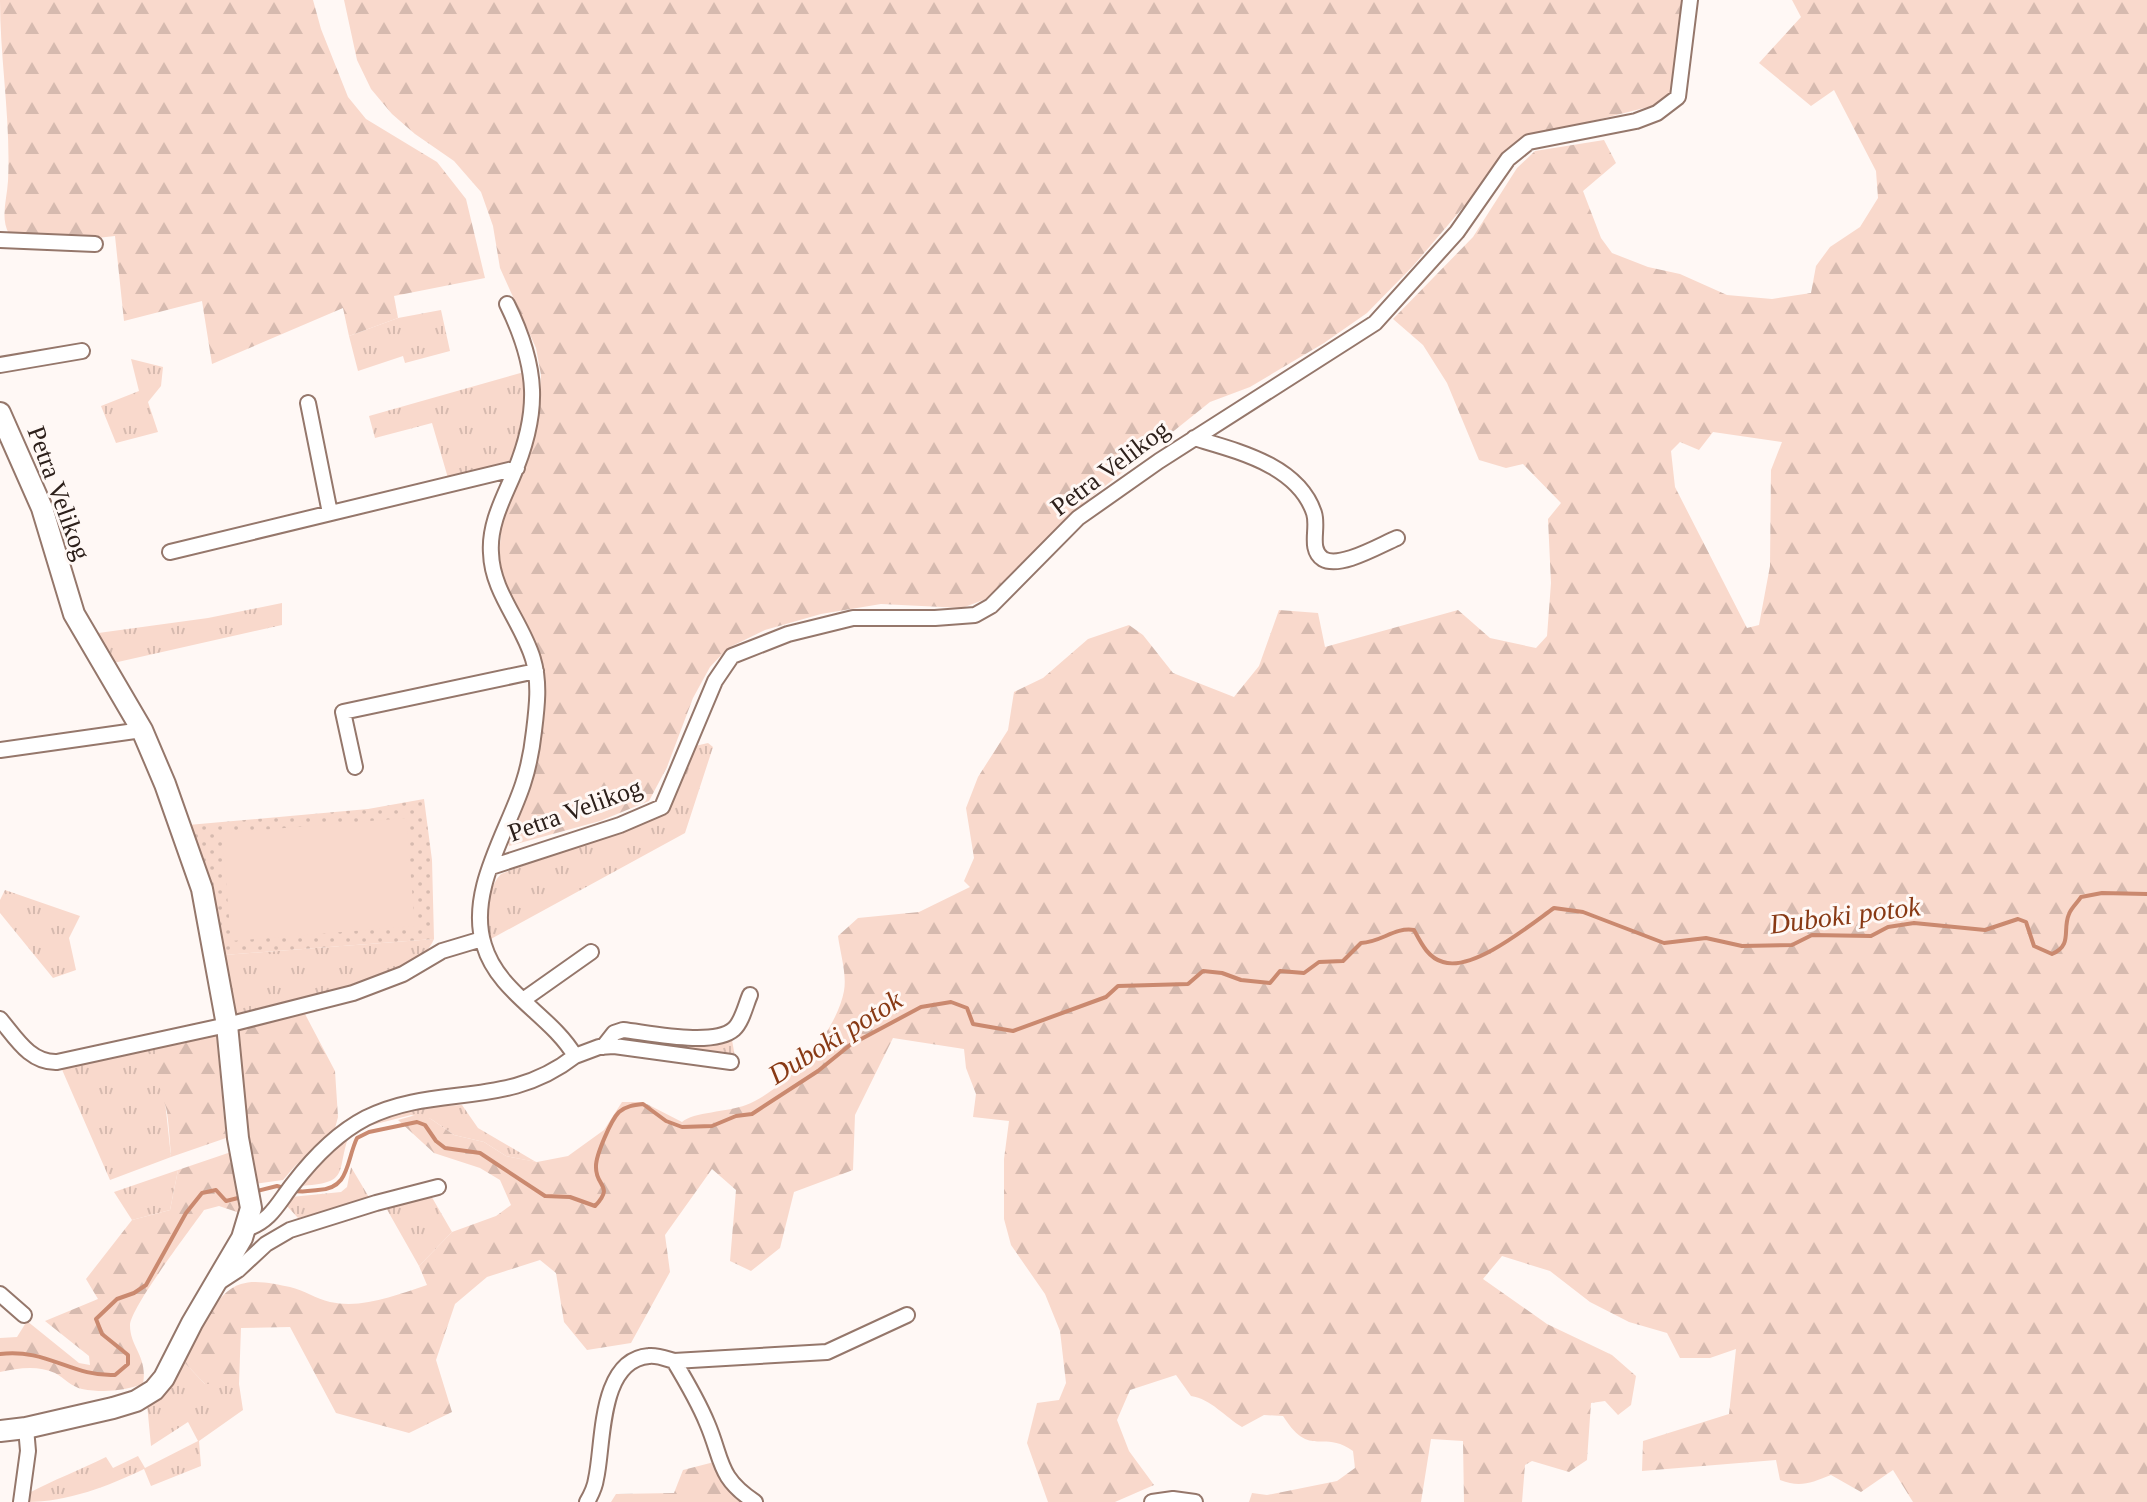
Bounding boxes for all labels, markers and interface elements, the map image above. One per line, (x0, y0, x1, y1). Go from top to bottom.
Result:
street label: Petra Velikog (1045, 414, 1175, 522)
street label: Petra Velikog (21, 422, 97, 564)
street label: Petra Velikog (504, 772, 646, 848)
water label: Duboki potok (1767, 890, 1923, 940)
water label: Duboki potok (762, 983, 908, 1091)

